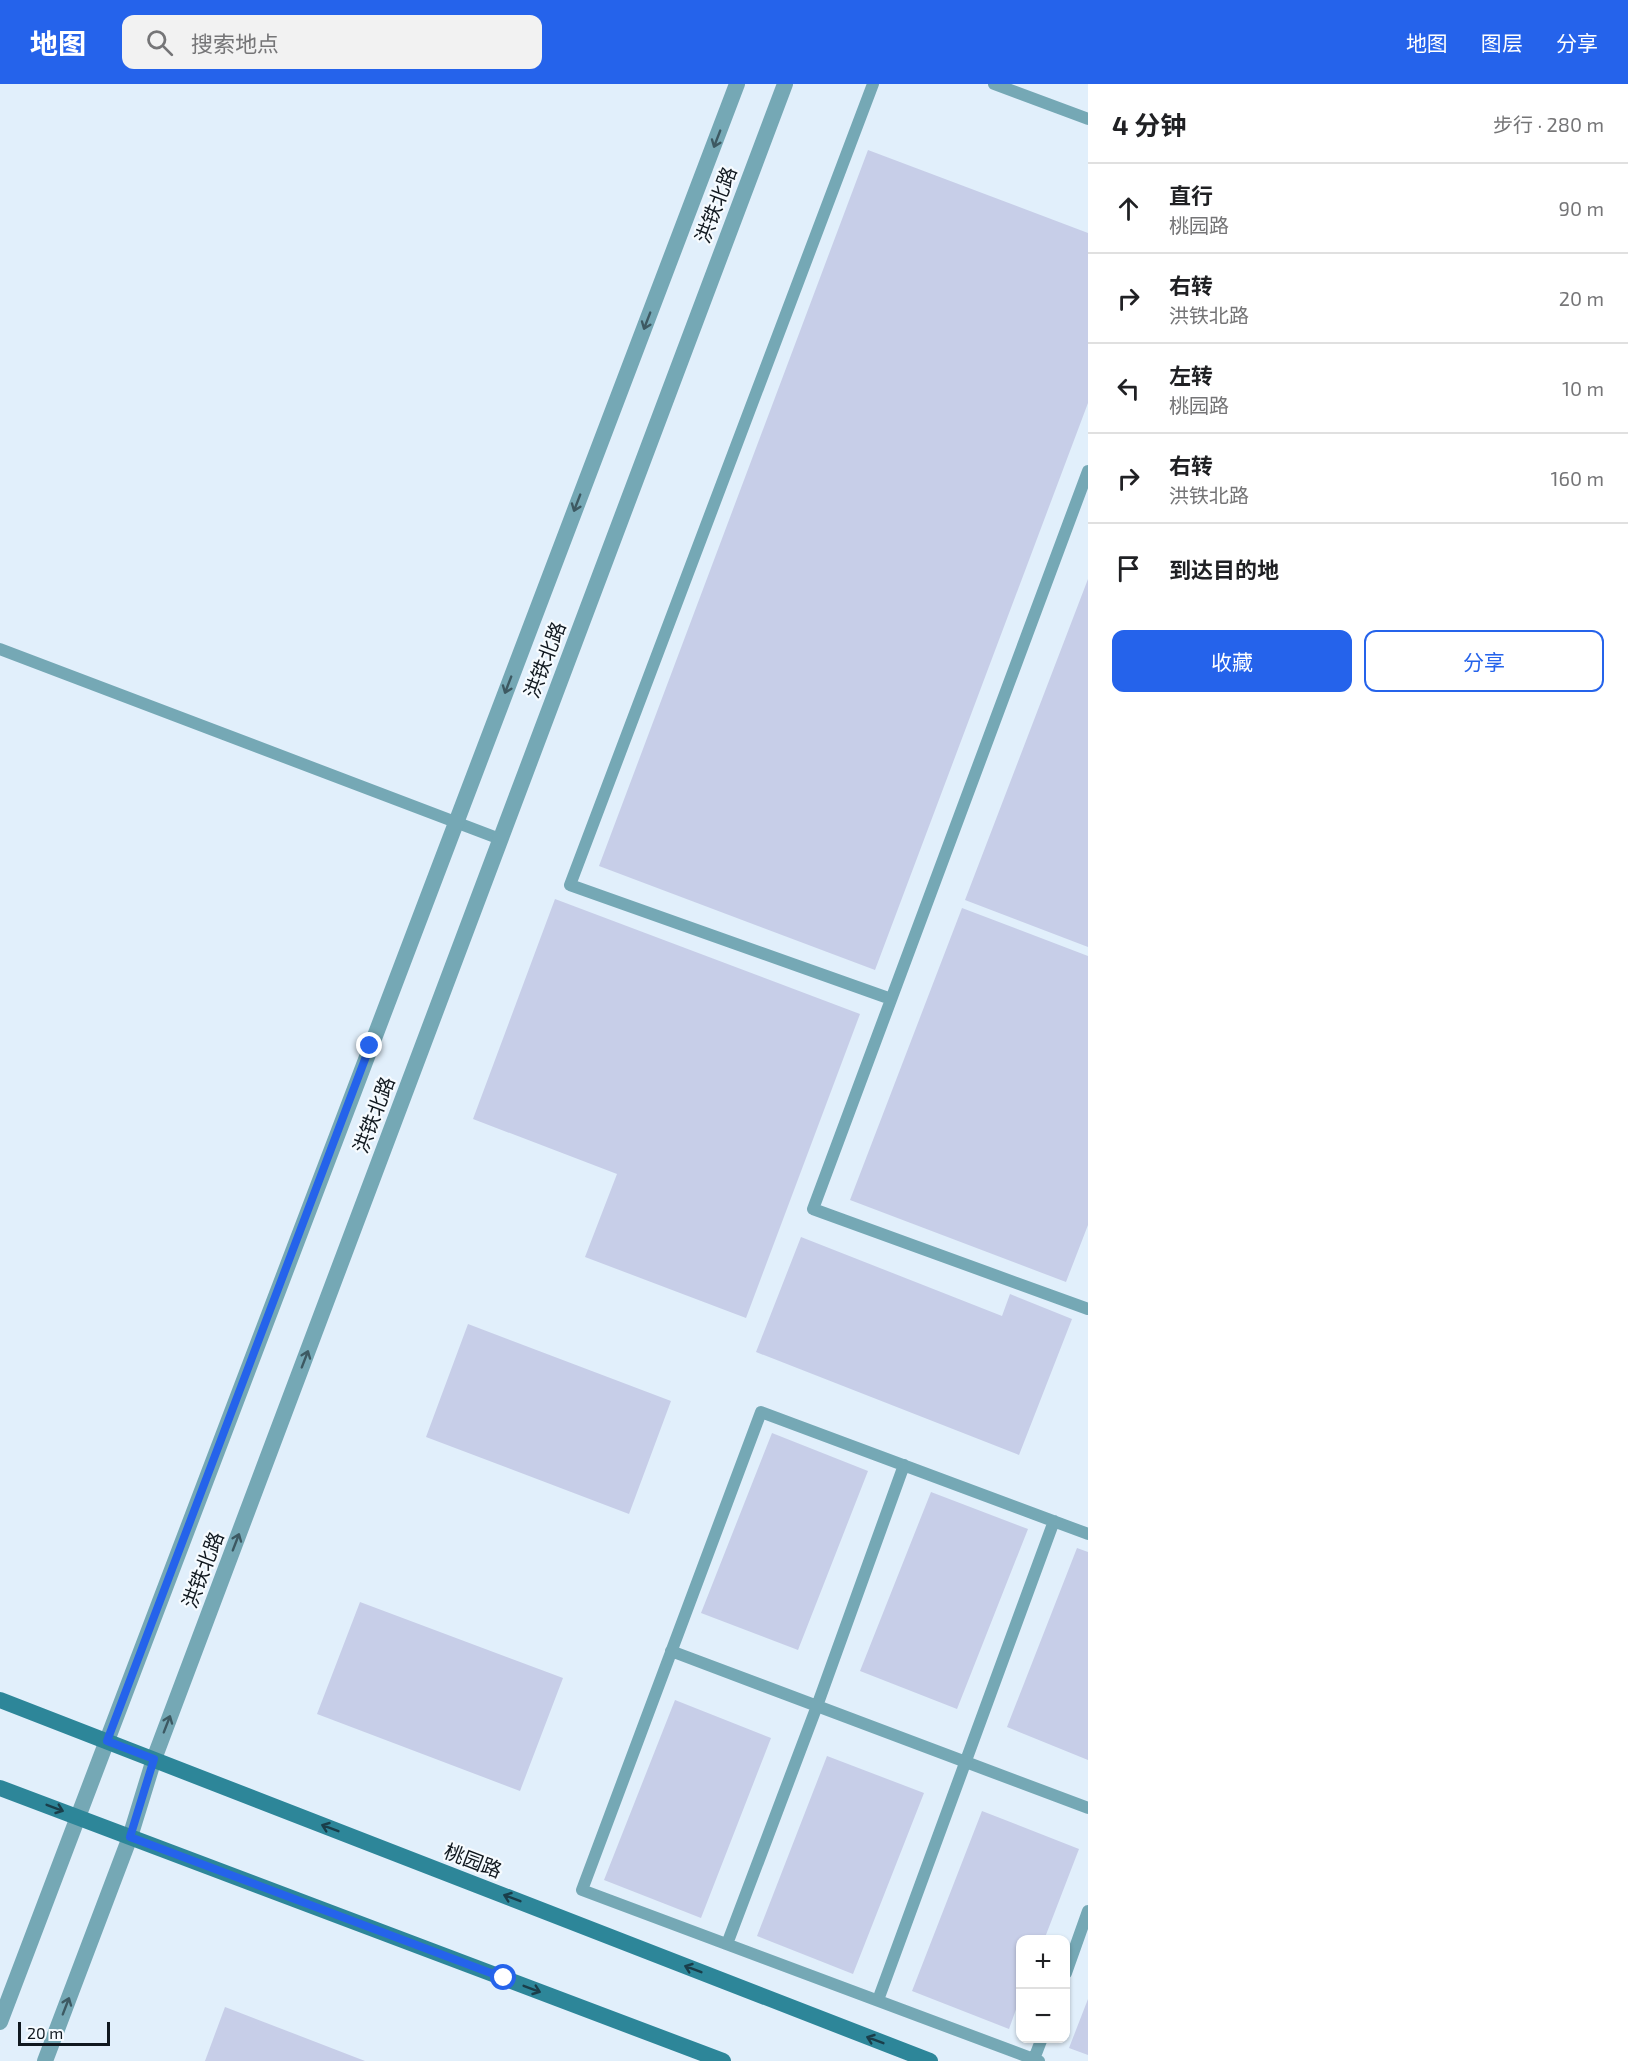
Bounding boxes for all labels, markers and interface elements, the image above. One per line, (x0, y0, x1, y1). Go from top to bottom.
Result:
search box (122, 15, 542, 69)
text: 地图 (30, 26, 86, 60)
icon: search (143, 26, 176, 59)
text: 搜索地点 (191, 30, 279, 56)
text: 地图 (1406, 30, 1448, 55)
text: 图层 (1481, 30, 1523, 55)
text: 分享 (1556, 30, 1598, 55)
text: 4 分钟 (1112, 109, 1186, 140)
text: 步行 · 280 m (1493, 112, 1604, 136)
one-way arrow (710, 129, 721, 147)
street label: 洪铁北路 (690, 163, 741, 246)
text: 直行 (1169, 182, 1213, 208)
icon: ahead (1112, 192, 1145, 225)
text: 90 m (1559, 196, 1604, 220)
text: 桃园路 (1169, 213, 1229, 237)
text: 右转 (1169, 272, 1213, 298)
icon: right (1112, 282, 1145, 315)
text: 20 m (1559, 286, 1604, 310)
text: 洪铁北路 (1169, 303, 1249, 327)
one-way arrow (641, 311, 652, 330)
text: 左转 (1169, 362, 1213, 388)
icon: left (1112, 372, 1145, 405)
text: 10 m (1562, 376, 1604, 400)
text: 桃园路 (1169, 393, 1229, 417)
text: 右转 (1169, 452, 1213, 478)
icon: right (1112, 462, 1145, 495)
text: 160 m (1551, 466, 1604, 490)
text: 洪铁北路 (1169, 483, 1249, 507)
one-way arrow (571, 493, 582, 512)
icon: arrive (1112, 552, 1145, 585)
text: 到达目的地 (1169, 556, 1279, 582)
street label: 洪铁北路 (519, 618, 570, 701)
button: 收藏 (1112, 630, 1352, 692)
button: 分享 (1364, 630, 1604, 692)
one-way arrow (501, 675, 512, 694)
route end (356, 1032, 382, 1058)
street label: 洪铁北路 (348, 1073, 399, 1156)
one-way arrow (300, 1350, 311, 1369)
street label: 洪铁北路 (177, 1528, 228, 1611)
one-way arrow (231, 1533, 242, 1551)
one-way arrow (162, 1715, 173, 1734)
one-way arrow (45, 1804, 64, 1815)
one-way arrow (321, 1822, 340, 1833)
street label: 桃园路 (441, 1838, 506, 1882)
one-way arrow (503, 1892, 521, 1903)
map controls (1016, 1935, 1070, 2043)
button: + (1016, 1935, 1070, 1989)
one-way arrow (685, 1963, 703, 1974)
route start (490, 1964, 516, 1990)
one-way arrow (522, 1984, 541, 1995)
button: − (1016, 1989, 1070, 2043)
one-way arrow (61, 1998, 72, 2016)
scale bar (18, 2019, 110, 2046)
text: 20 m (27, 2023, 63, 2042)
one-way arrow (866, 2034, 885, 2045)

